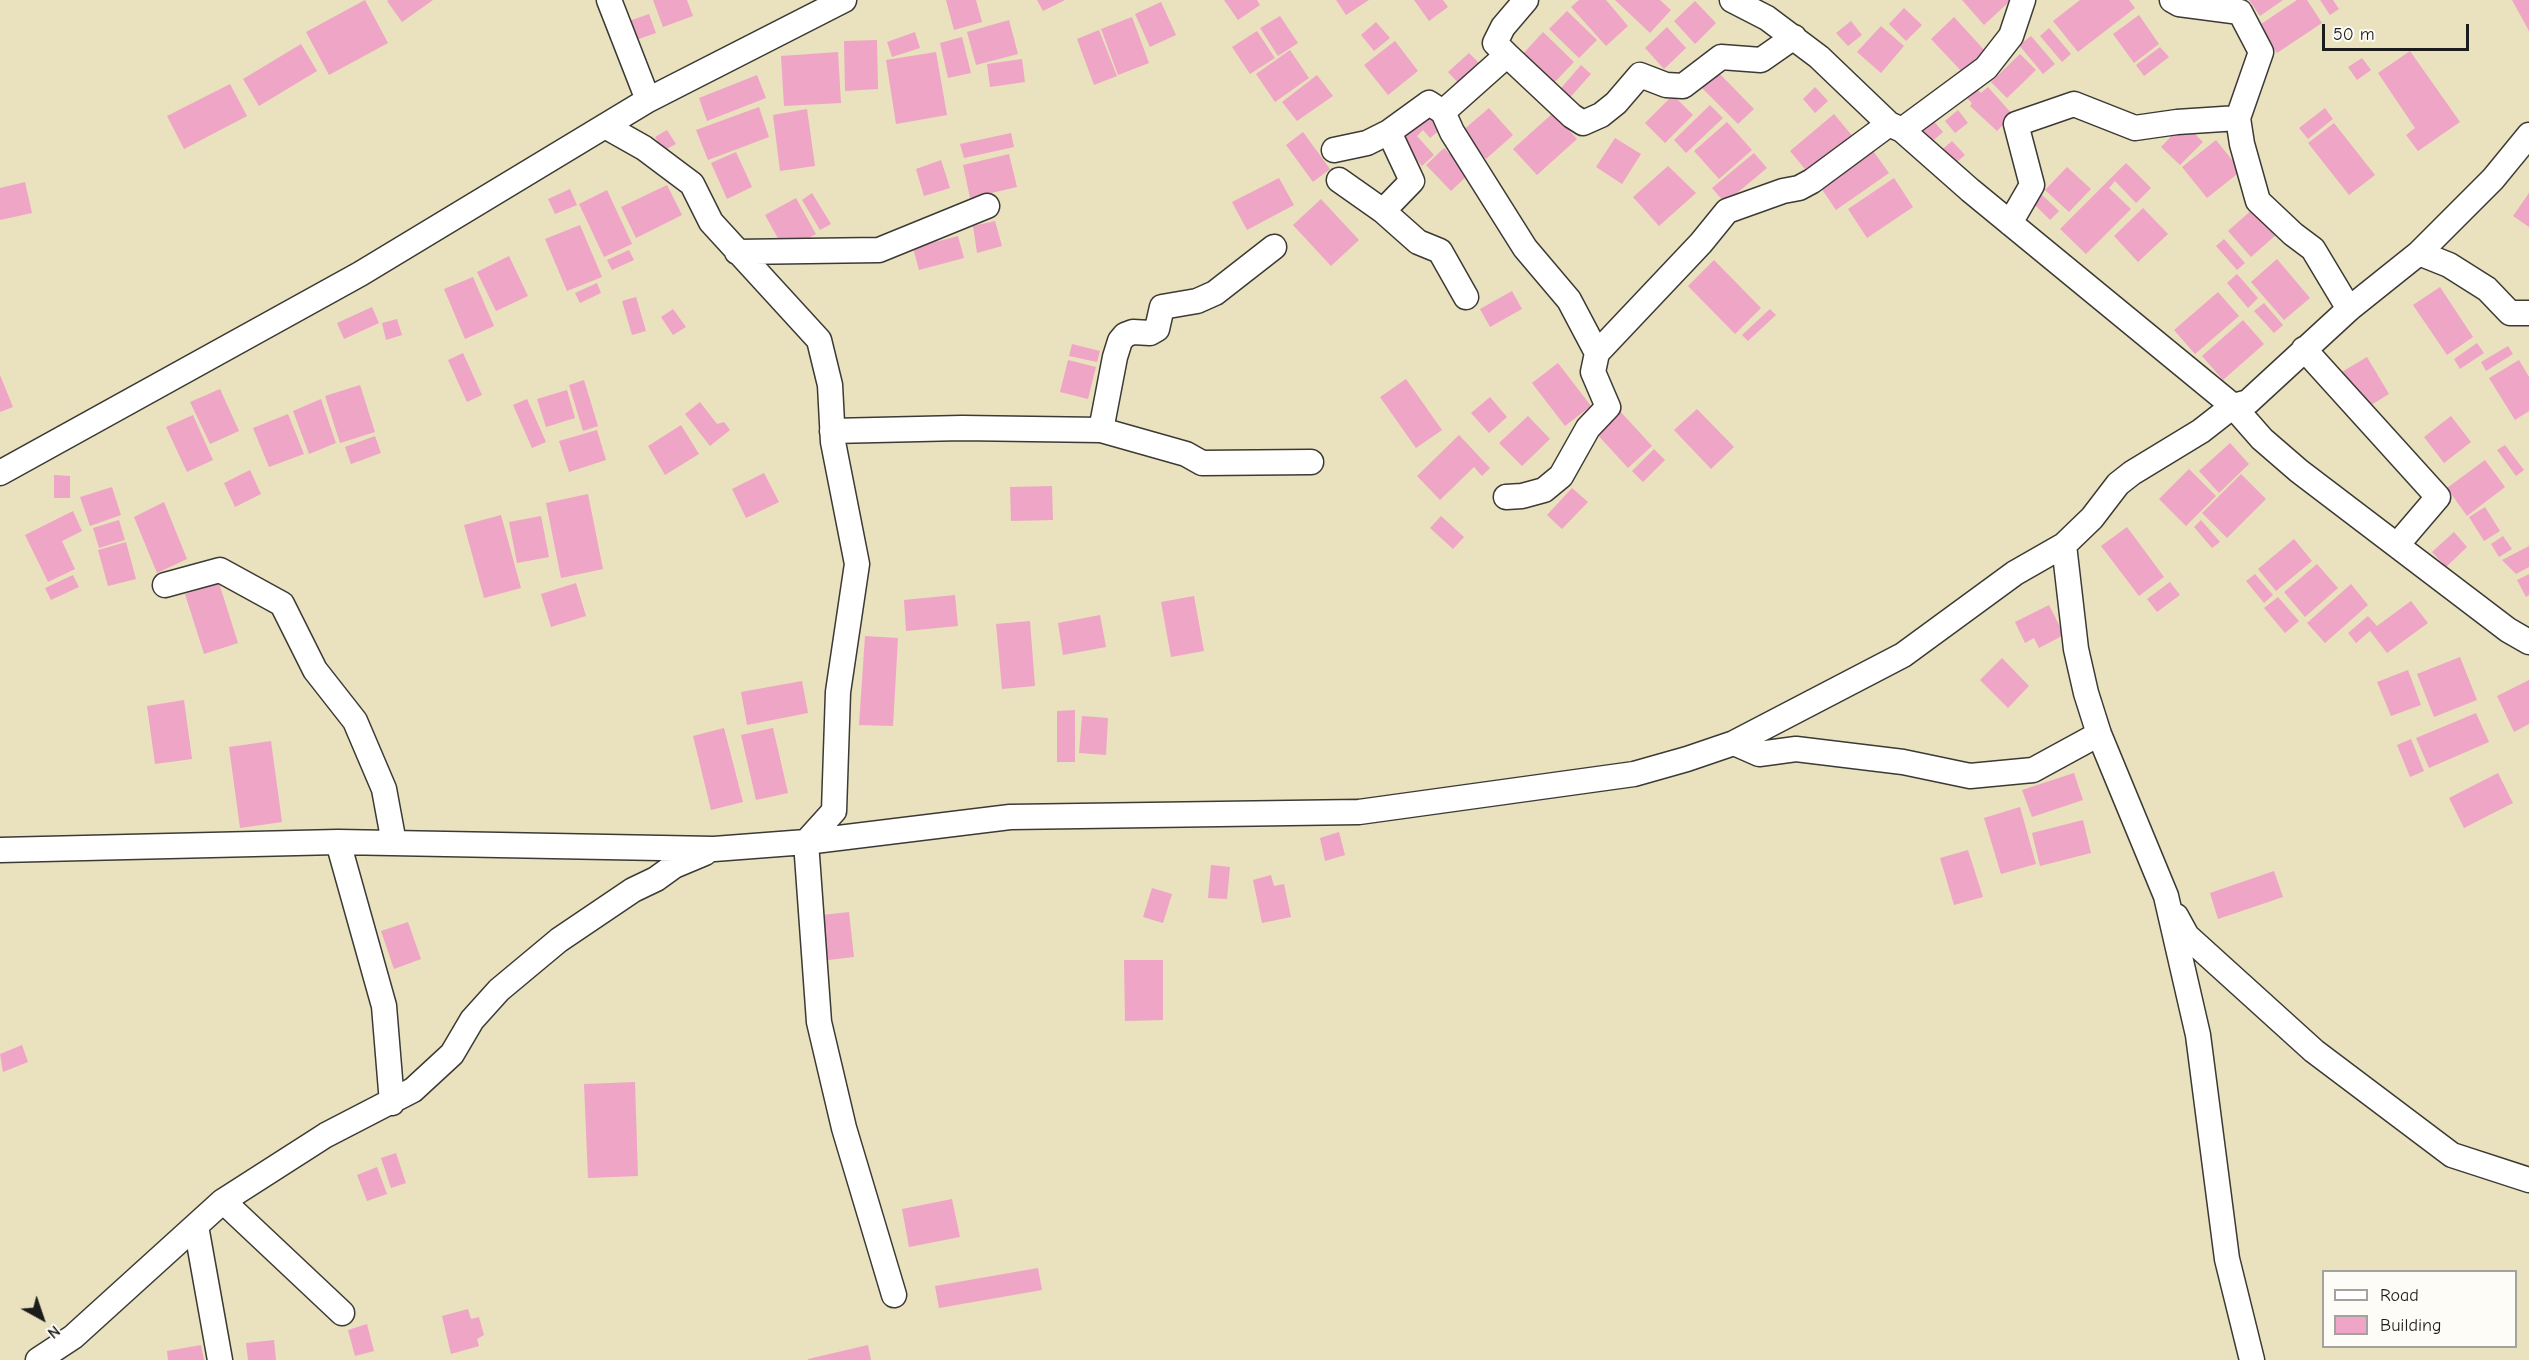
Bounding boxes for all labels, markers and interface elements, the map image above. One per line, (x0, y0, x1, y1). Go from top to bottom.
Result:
scale bar (2325, 12, 2472, 50)
text: 50 m (2333, 24, 2375, 45)
legend (2322, 1270, 2517, 1348)
text: Road (2380, 1285, 2419, 1306)
north arrow (12, 1288, 72, 1348)
text: Building (2380, 1315, 2442, 1336)
text: N (44, 1322, 63, 1342)

